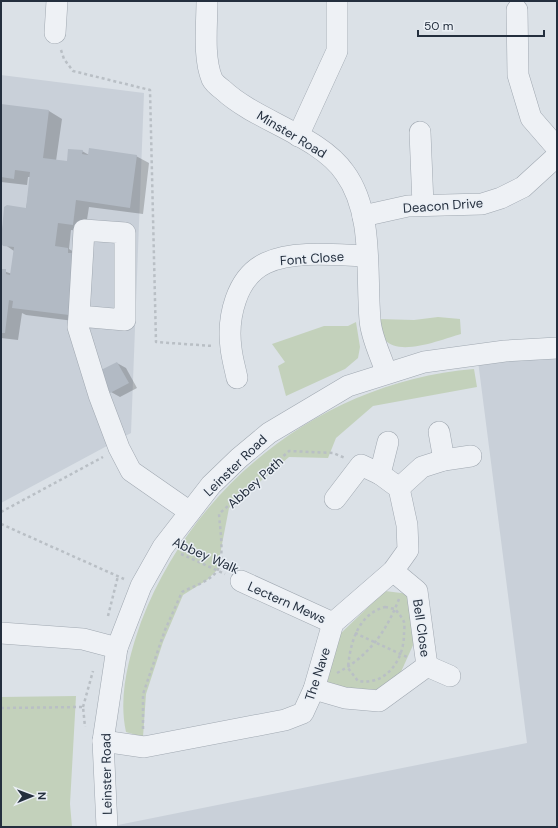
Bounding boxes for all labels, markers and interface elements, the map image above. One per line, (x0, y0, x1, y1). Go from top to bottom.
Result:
scale bar (418, 12, 544, 38)
text: 50 m (424, 18, 453, 34)
street label: Minster Road (254, 107, 330, 162)
street label: Deacon Drive (402, 194, 484, 217)
street label: Font Close (279, 248, 345, 269)
street label: Leinster Road (200, 431, 271, 500)
street label: Abbey Path (224, 453, 287, 512)
street label: Abbey Walk (170, 533, 242, 578)
street label: Lectern Mews (245, 578, 329, 627)
street label: Bell Close (409, 598, 434, 658)
street label: The Nave (301, 645, 334, 703)
street label: Leinster Road (97, 733, 116, 815)
north arrow (12, 776, 52, 816)
text: N (35, 792, 49, 800)

